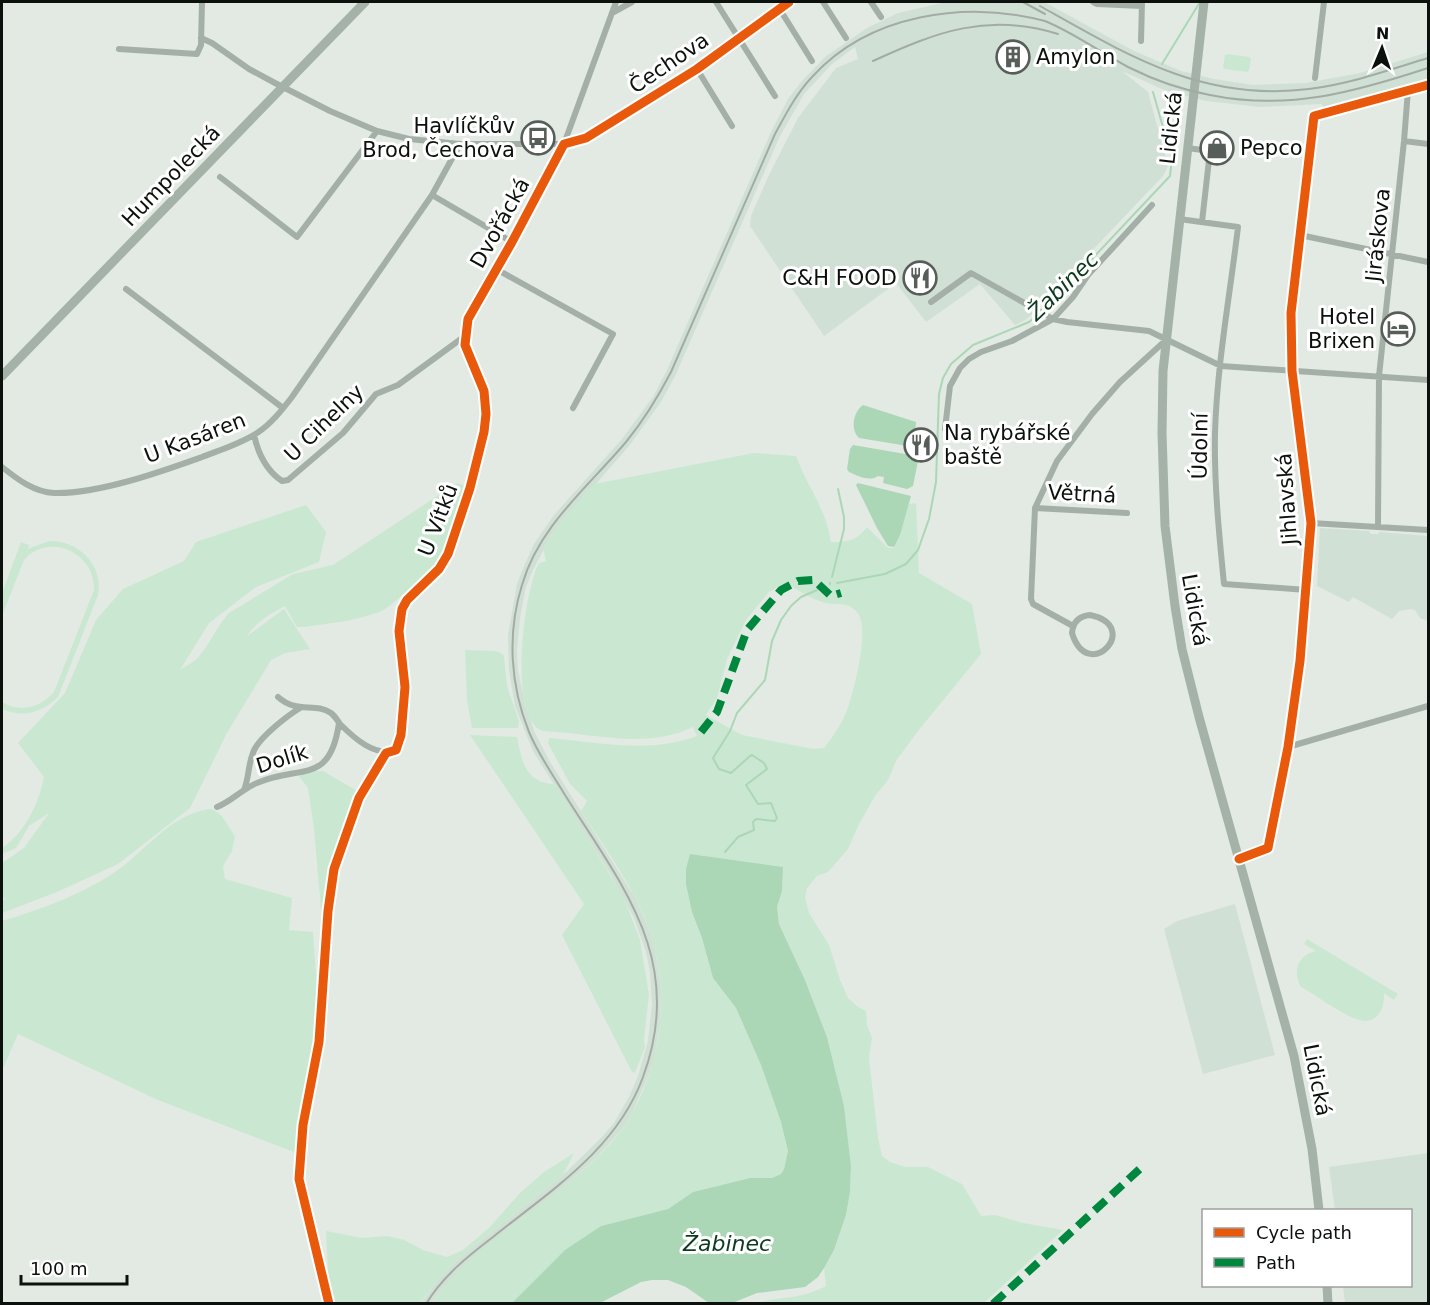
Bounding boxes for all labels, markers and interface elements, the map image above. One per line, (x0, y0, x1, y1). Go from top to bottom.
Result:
north arrow (1352, 18, 1412, 78)
text: N (1375, 24, 1390, 43)
street label: Čechova (624, 27, 713, 98)
building icon: Amylon (995, 39, 1031, 75)
place label: Amylon (1036, 45, 1115, 69)
street label: Lidická (1155, 90, 1187, 166)
place label: Havlíčkův Brod, Čechova (362, 114, 515, 162)
bus stop icon: Havlíčkův Brod, Čechova (520, 120, 556, 156)
street label: Humpolecká (117, 121, 225, 231)
shop icon: Pepco (1199, 130, 1235, 166)
place label: Pepco (1240, 136, 1303, 160)
street label: Dvořácká (465, 174, 535, 272)
street label: Jiráskova (1361, 187, 1395, 285)
water label: Žabinec (1022, 246, 1103, 326)
restaurant icon: C&H FOOD (902, 260, 938, 296)
place label: C&H FOOD (782, 266, 897, 290)
place label: Hotel Brixen (1308, 305, 1375, 353)
hotel icon: Hotel Brixen (1380, 311, 1416, 347)
street label: U Cihelny (280, 380, 368, 466)
street label: U Kasáren (141, 408, 249, 468)
street label: Údolní (1186, 411, 1213, 479)
place label: Na rybářské baště (944, 421, 1070, 469)
restaurant icon: Na rybářské baště (903, 427, 939, 463)
street label: Jihlavská (1272, 452, 1302, 548)
street label: Větrná (1047, 480, 1117, 508)
street label: U Vítků (413, 481, 463, 559)
street label: Lidická (1177, 572, 1213, 648)
street label: Dolík (253, 740, 312, 778)
street label: Lidická (1298, 1042, 1336, 1118)
legend (1202, 1209, 1412, 1287)
text: Cycle path (1256, 1222, 1352, 1243)
water label: Žabinec (682, 1231, 771, 1256)
scale bar (21, 1248, 128, 1286)
text: Path (1256, 1252, 1296, 1273)
text: 100 m (30, 1258, 88, 1279)

